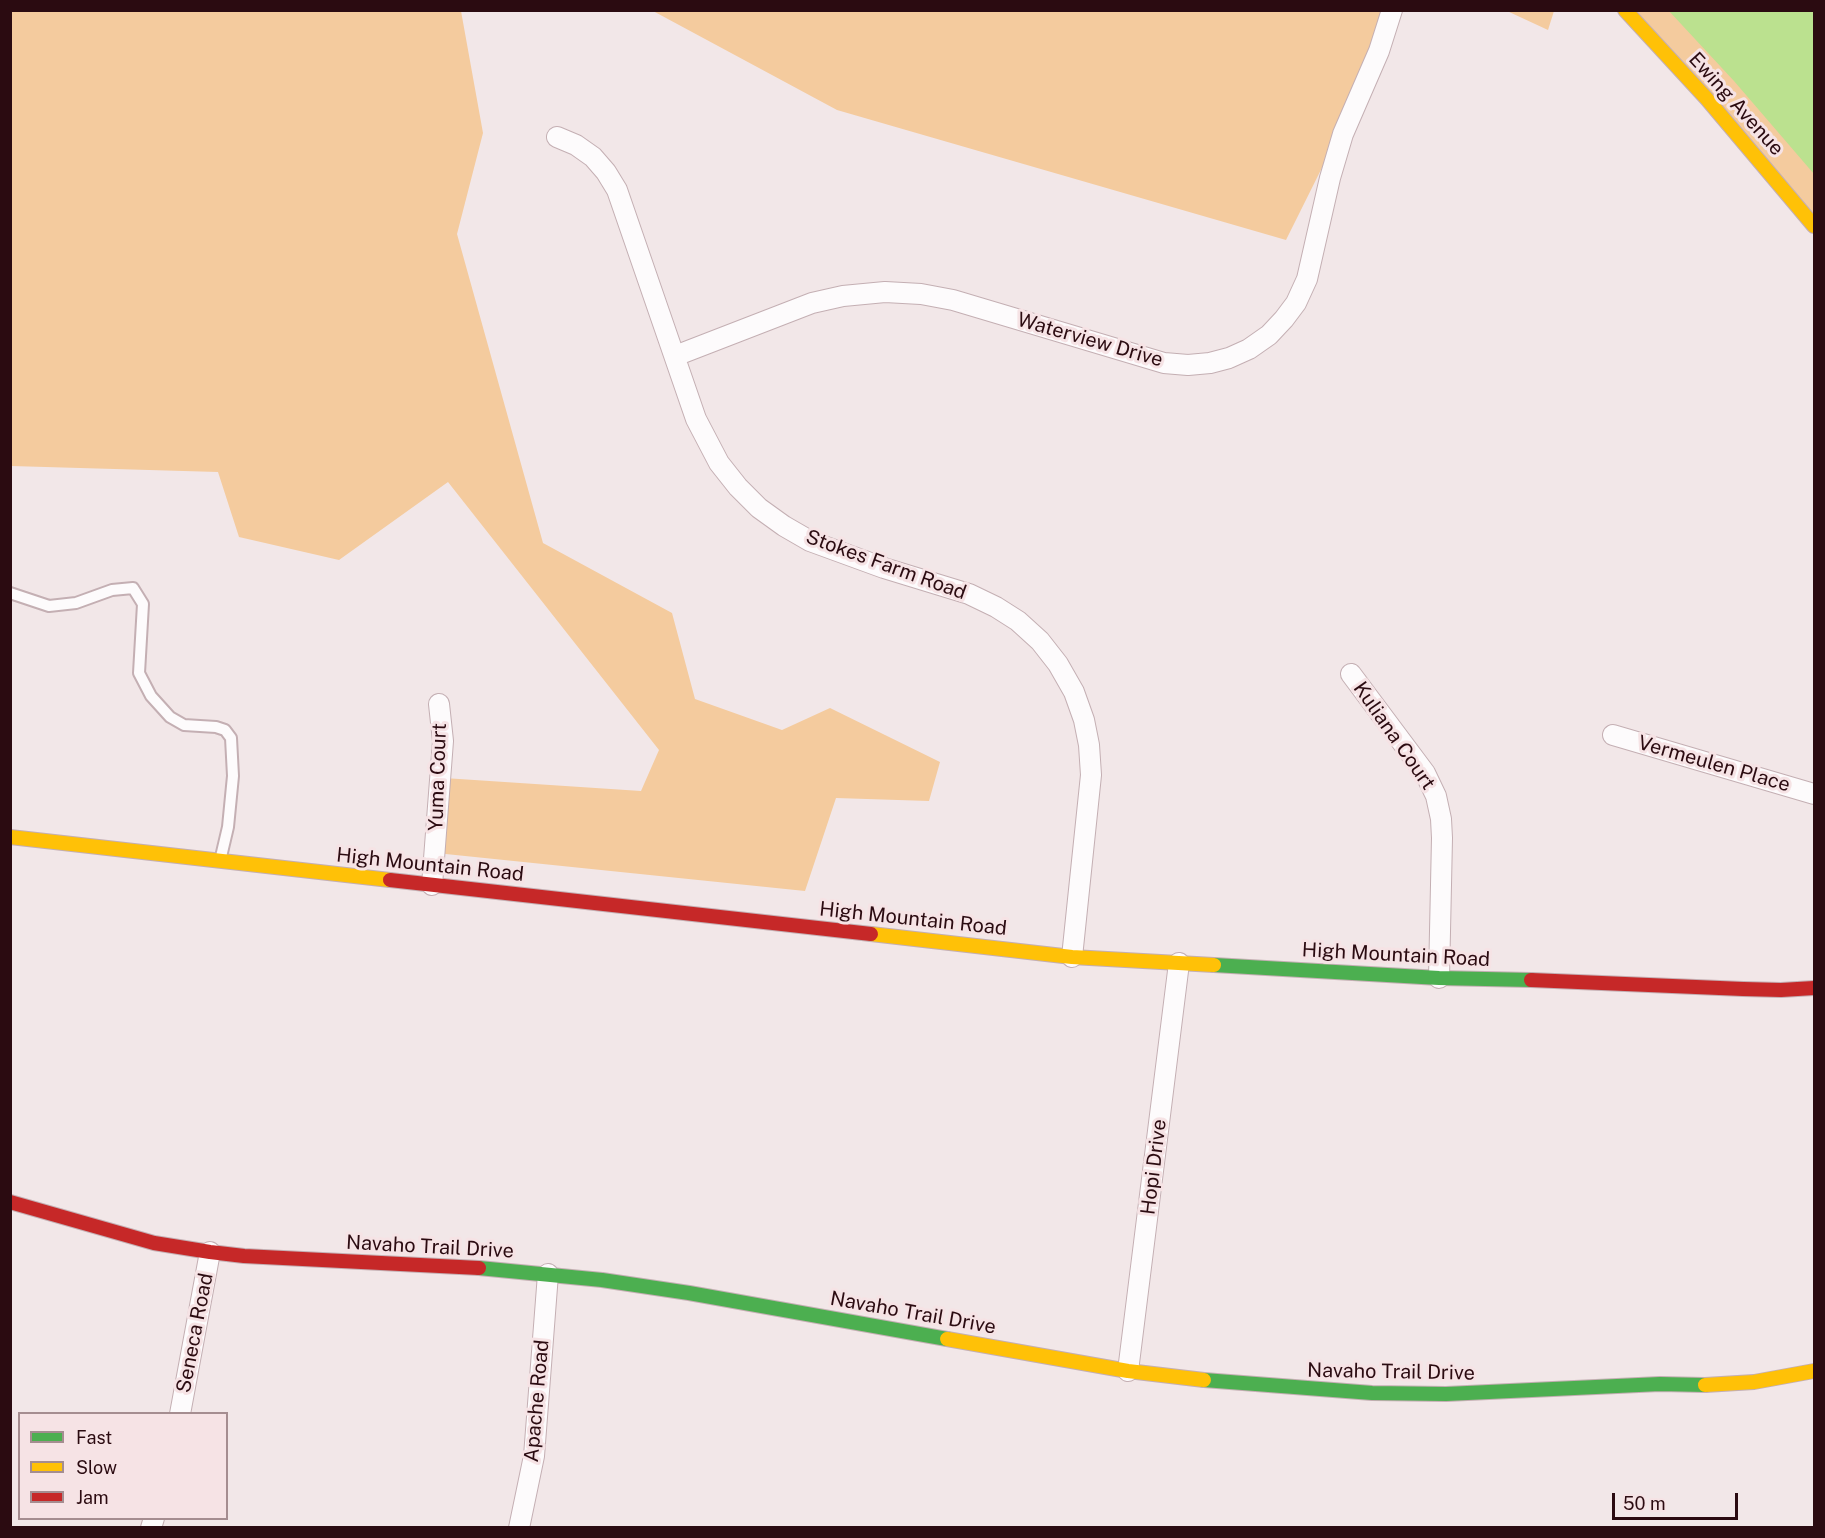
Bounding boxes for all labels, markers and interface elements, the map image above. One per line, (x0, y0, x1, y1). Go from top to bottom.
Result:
street label: Ewing Avenue (1683, 48, 1789, 160)
street label: Waterview Drive (1014, 308, 1166, 372)
street label: Stokes Farm Road (803, 525, 969, 605)
street label: Kuliana Court (1348, 677, 1440, 795)
street label: Yuma Court (424, 723, 452, 831)
street label: Vermeulen Place (1635, 731, 1793, 797)
street label: High Mountain Road (335, 843, 525, 887)
street label: High Mountain Road (818, 897, 1008, 941)
street label: High Mountain Road (1301, 938, 1491, 972)
street label: Hopi Drive (1136, 1118, 1172, 1216)
street label: Navaho Trail Drive (346, 1231, 514, 1263)
street label: Seneca Road (172, 1271, 218, 1395)
street label: Navaho Trail Drive (828, 1287, 998, 1339)
street label: Apache Road (520, 1339, 554, 1463)
street label: Navaho Trail Drive (1307, 1359, 1475, 1385)
legend (18, 1412, 228, 1520)
text: Fast (76, 1427, 112, 1448)
text: Slow (76, 1457, 117, 1478)
scale bar (1615, 1481, 1741, 1519)
text: Jam (76, 1487, 109, 1508)
text: 50 m (1623, 1493, 1666, 1514)

